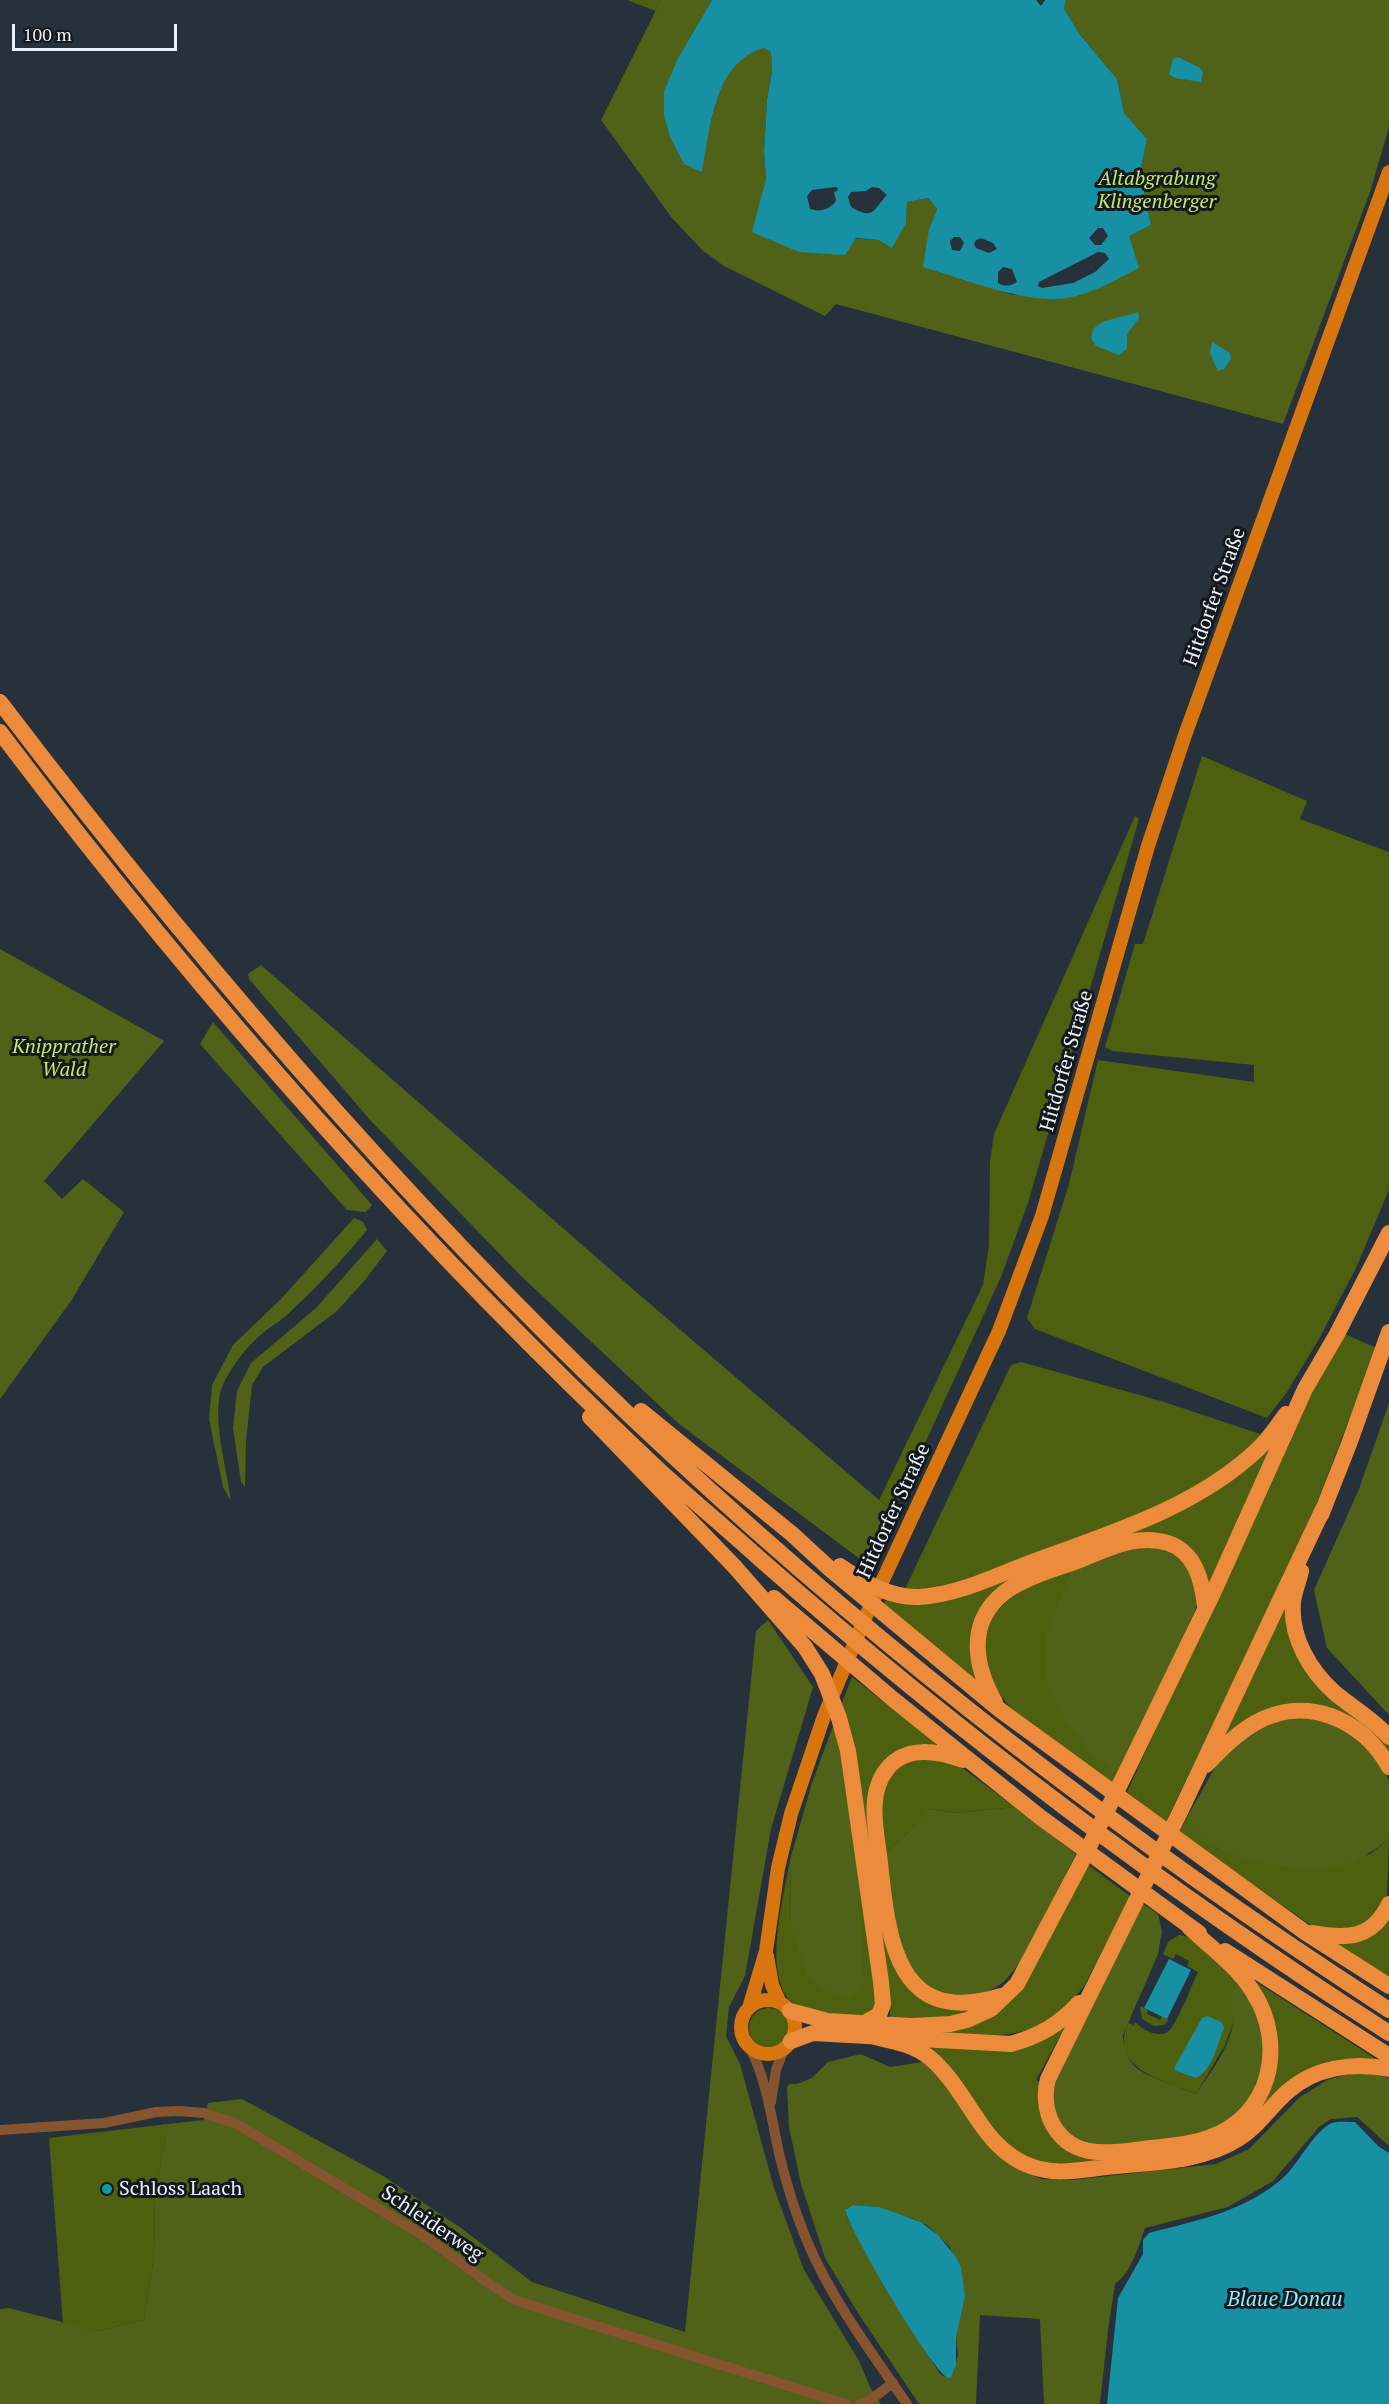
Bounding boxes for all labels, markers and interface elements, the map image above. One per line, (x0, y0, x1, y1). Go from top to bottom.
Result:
scale bar (15, 12, 180, 50)
text: 100 m (23, 22, 72, 46)
park label: Altabgrabung Klingenberger (1098, 167, 1216, 214)
street label: Hitdorfer Straße (1179, 524, 1251, 670)
street label: Hitdorfer Straße (1035, 988, 1099, 1134)
park label: Knipprather Wald (12, 1035, 116, 1082)
street label: Hitdorfer Straße (852, 1440, 936, 1582)
place label: Schloss Laach (119, 2177, 242, 2201)
street label: Schleiderweg (376, 2181, 488, 2267)
marker: Schloss Laach (100, 2182, 114, 2196)
water label: Blaue Donau (1227, 2287, 1343, 2313)

